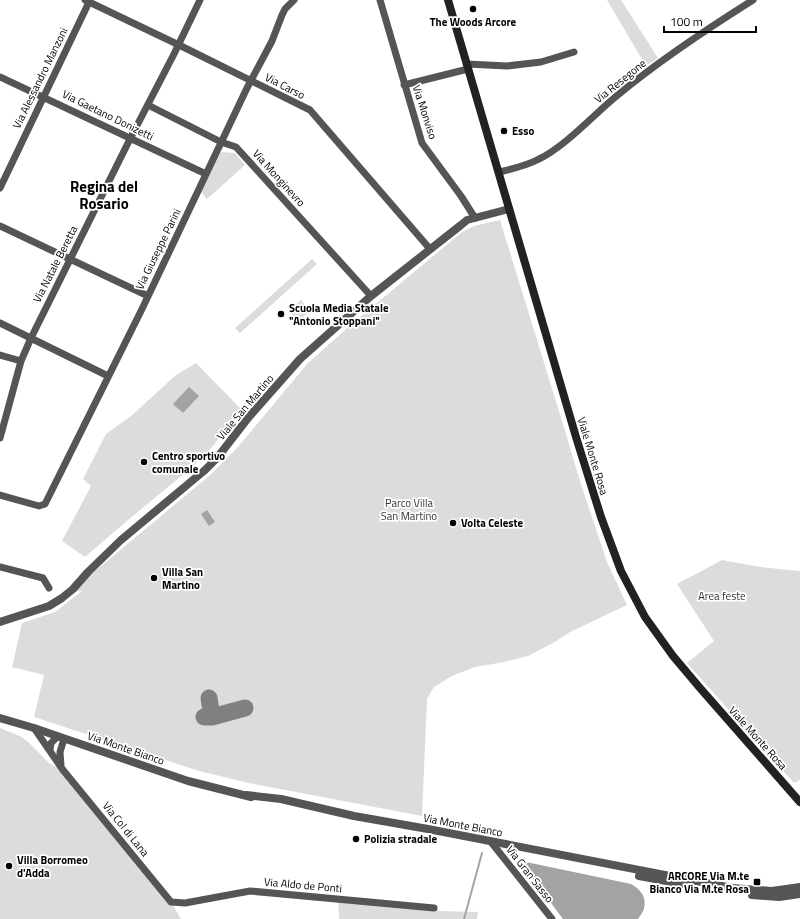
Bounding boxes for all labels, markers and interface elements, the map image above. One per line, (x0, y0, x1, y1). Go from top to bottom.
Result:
marker: The Woods Arcore (468, 4, 478, 14)
scale bar (664, 8, 756, 34)
text: 100 m (670, 12, 703, 31)
place label: The Woods Arcore (430, 14, 517, 30)
street label: Via Alessandro Manzoni (9, 25, 71, 131)
street label: Via Resegone (591, 55, 650, 107)
street label: Via Carso (262, 69, 308, 103)
street label: Via Monviso (409, 83, 441, 141)
street label: Via Gaetano Donizetti (60, 86, 156, 144)
place label: Esso (512, 123, 534, 139)
marker: Esso (499, 126, 509, 136)
street label: Via Monginevro (249, 146, 309, 210)
district label: Regina del Rosario (70, 175, 138, 215)
street label: Via Giuseppe Parini (131, 206, 185, 292)
street label: Via Natale Beretta (29, 222, 81, 305)
place label: Scuola Media Statale "Antonio Stoppani" (289, 300, 389, 329)
marker: Scuola Media Statale "Antonio Stoppani" (276, 309, 286, 319)
street label: Viale San Martino (213, 371, 277, 443)
street label: Viale Monte Rosa (574, 415, 613, 497)
place label: Centro sportivo comunale (152, 448, 225, 477)
marker: Centro sportivo comunale (139, 457, 149, 467)
park label: Parco Villa San Martino (381, 495, 437, 524)
place label: Volta Celeste (461, 515, 523, 531)
marker: Volta Celeste (448, 518, 458, 528)
place label: Villa San Martino (162, 564, 203, 593)
marker: Villa San Martino (149, 573, 159, 583)
park label: Area feste (698, 588, 746, 604)
street label: Viale Monte Rosa (725, 703, 791, 774)
street label: Via Monte Bianco (85, 727, 167, 769)
street label: Via Col di Lana (99, 798, 153, 860)
street label: Via Monte Bianco (422, 809, 504, 841)
place label: Polizia stradale (364, 831, 438, 847)
marker: Polizia stradale (351, 834, 361, 844)
street label: Via Gran Sasso (503, 842, 558, 906)
place label: Villa Borromeo d'Adda (17, 852, 88, 881)
marker: Villa Borromeo d'Adda (4, 861, 14, 871)
place label: ARCORE Via M.te Bianco Via M.te Rosa (650, 868, 749, 897)
street label: Via Aldo de Ponti (263, 874, 343, 896)
marker: ARCORE Via M.te Bianco Via M.te Rosa (752, 877, 762, 887)

